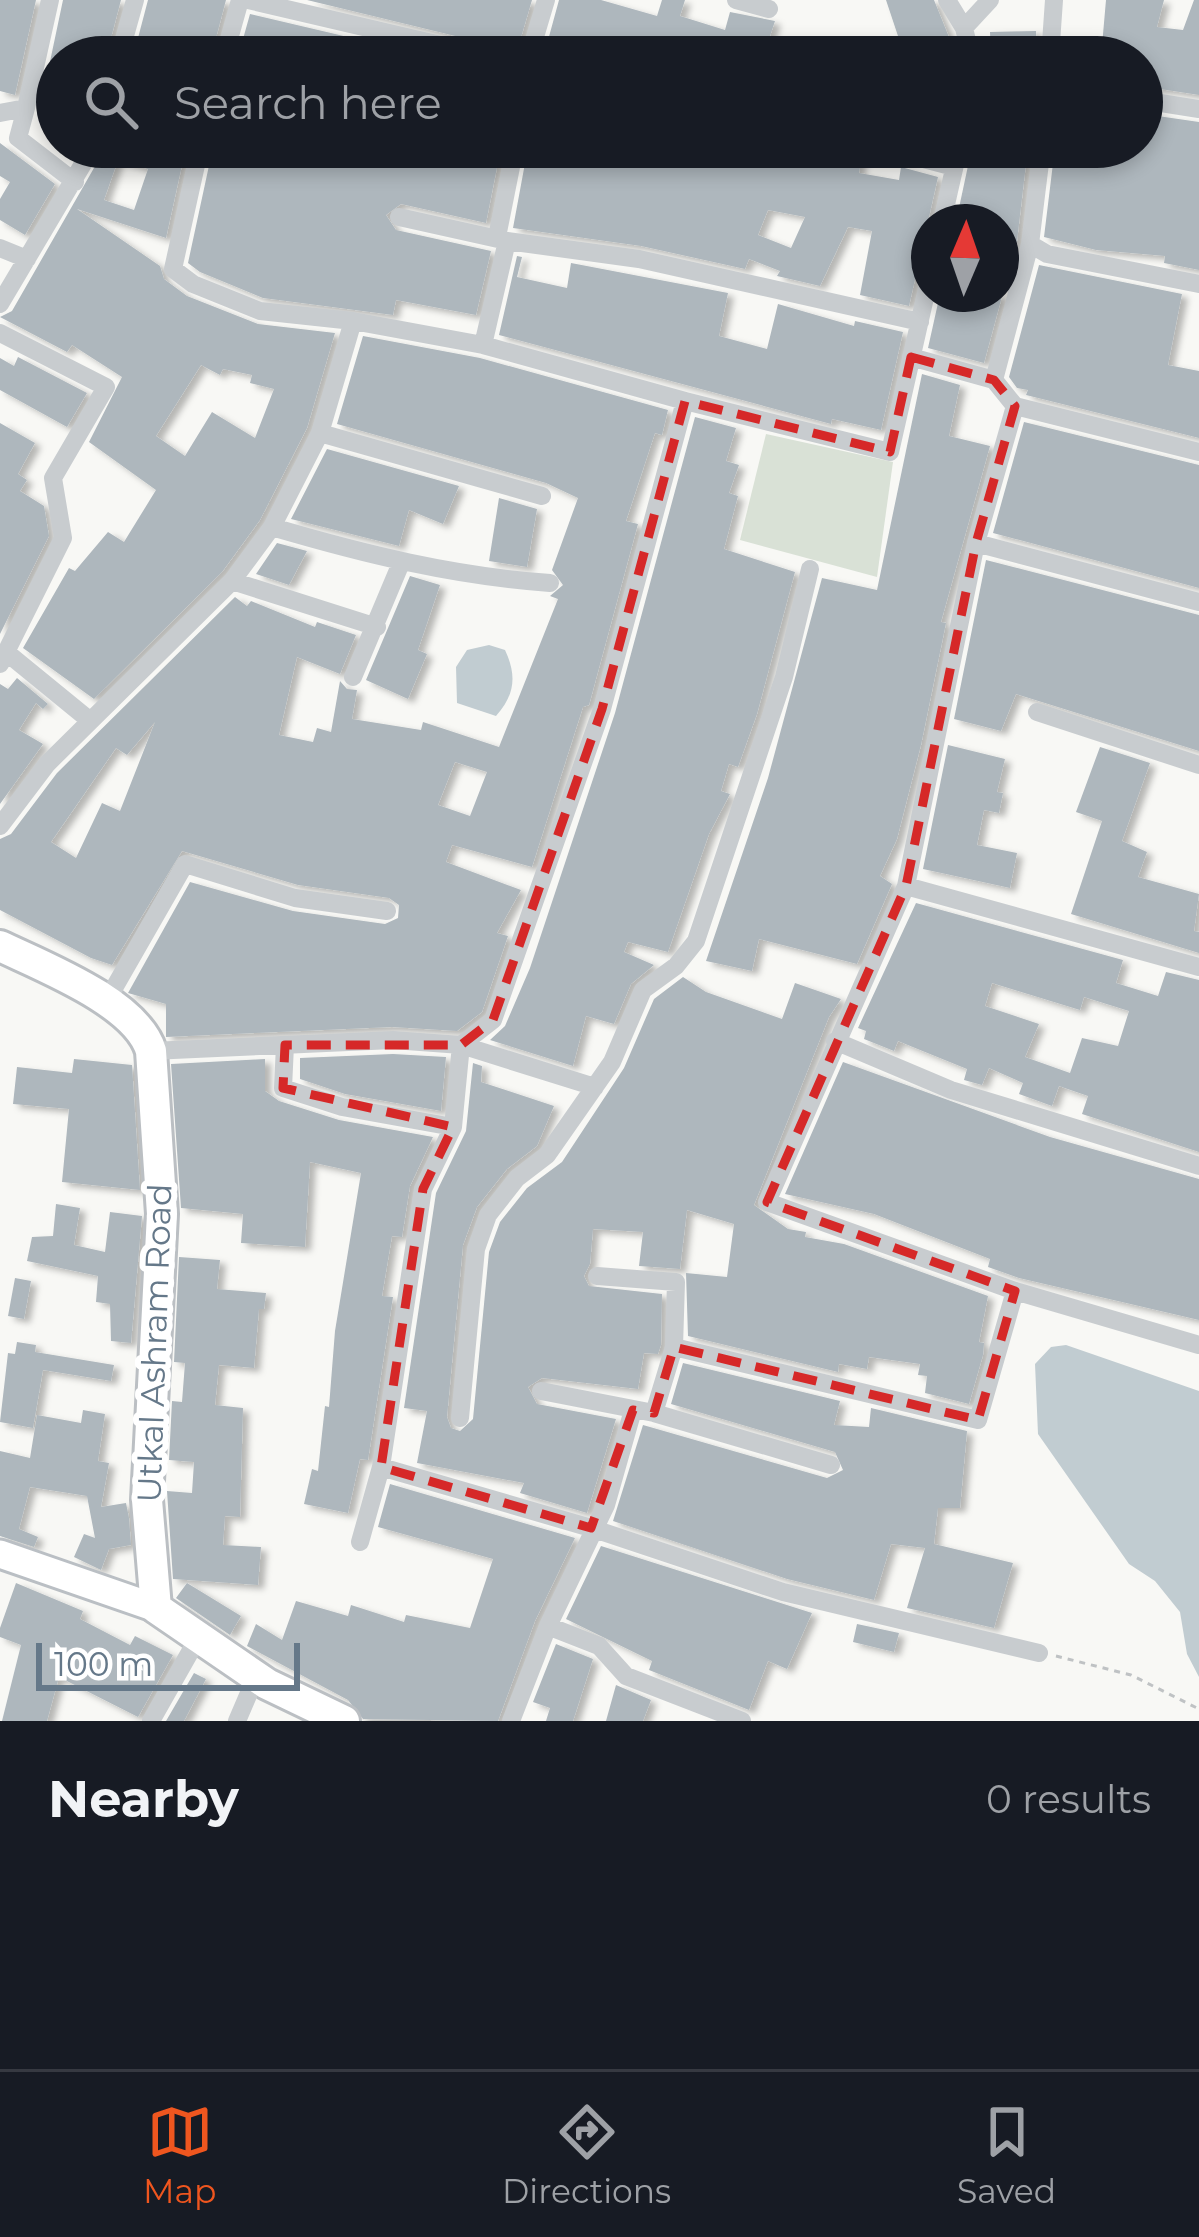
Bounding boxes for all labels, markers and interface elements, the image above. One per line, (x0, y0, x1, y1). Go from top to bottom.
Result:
search box (36, 36, 1163, 168)
icon: search (78, 69, 144, 135)
text: Search here (174, 75, 442, 130)
north arrow (911, 204, 1019, 312)
street label: Utkal Ashram Road (128, 1183, 180, 1503)
scale bar (36, 1637, 300, 1690)
text: 100 m (54, 1644, 153, 1684)
text: Nearby (48, 1768, 239, 1830)
text: 0 results (986, 1775, 1151, 1823)
tab: Map (143, 2099, 216, 2211)
tab: Directions (502, 2099, 671, 2211)
tab: Saved (957, 2099, 1056, 2211)

